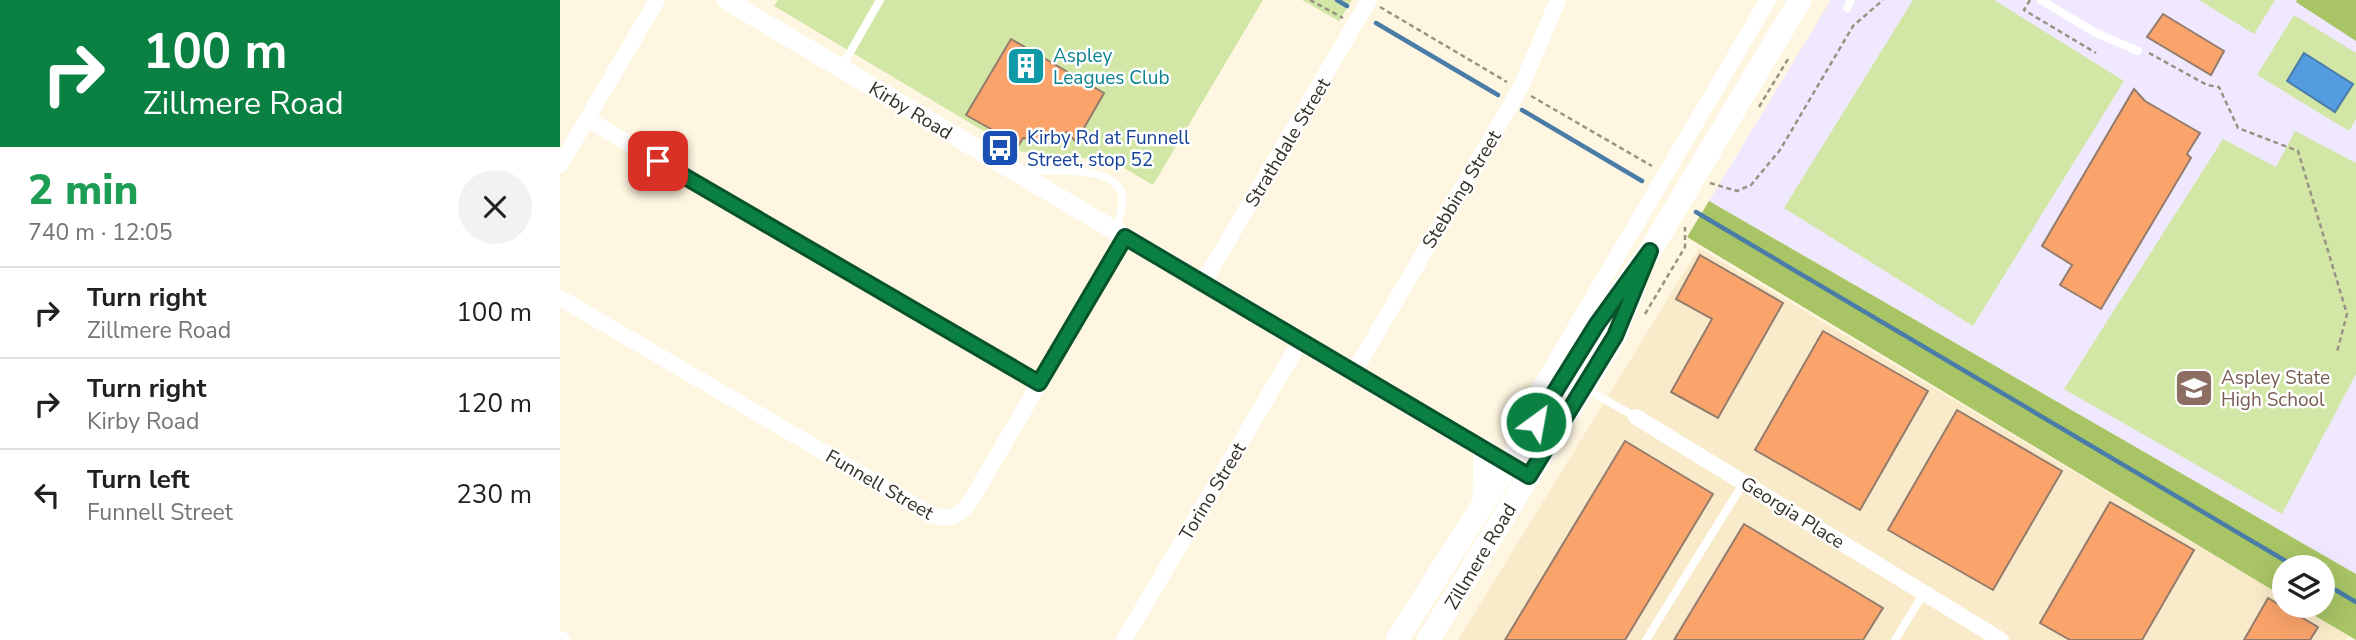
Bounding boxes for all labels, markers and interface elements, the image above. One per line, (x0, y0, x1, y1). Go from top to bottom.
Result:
text: 100 m (143, 18, 287, 85)
icon: right (28, 28, 119, 119)
place label: Aspley Leagues Club (1053, 43, 1169, 91)
building icon: Aspley Leagues Club (1005, 45, 1047, 87)
street label: Strathdale Street (1239, 73, 1337, 212)
street label: Kirby Road (864, 76, 957, 146)
text: Zillmere Road (143, 82, 344, 125)
place label: Kirby Rd at Funnell Street, stop 52 (1027, 125, 1190, 173)
street label: Stebbing Street (1416, 125, 1508, 253)
bus stop icon: Kirby Rd at Funnell Street, stop 52 (979, 127, 1021, 169)
pin (628, 131, 688, 191)
icon: arrive (639, 142, 677, 180)
text: 2 min (28, 162, 138, 219)
button: close (458, 170, 532, 244)
text: 740 m · 12:05 (28, 217, 173, 248)
text: Turn right (87, 280, 206, 315)
icon: right (28, 294, 66, 332)
text: 100 m (456, 295, 532, 330)
text: Zillmere Road (87, 315, 231, 346)
place label: Aspley State High School (2221, 365, 2330, 413)
school or university icon: Aspley State High School (2173, 367, 2215, 409)
text: Turn right (87, 371, 206, 406)
icon: right (28, 385, 66, 423)
position arrow (1499, 385, 1573, 459)
text: 120 m (456, 386, 532, 421)
text: Kirby Road (87, 406, 199, 437)
street label: Torino Street (1173, 437, 1252, 545)
street label: Funnell Street (821, 443, 938, 526)
text: Turn left (87, 462, 190, 497)
street label: Georgia Place (1736, 471, 1849, 555)
icon: left (28, 476, 66, 514)
text: 230 m (456, 477, 532, 512)
text: Funnell Street (87, 497, 233, 528)
street label: Zillmere Road (1439, 499, 1523, 614)
map controls (2272, 555, 2335, 618)
button: layers (2272, 555, 2335, 618)

